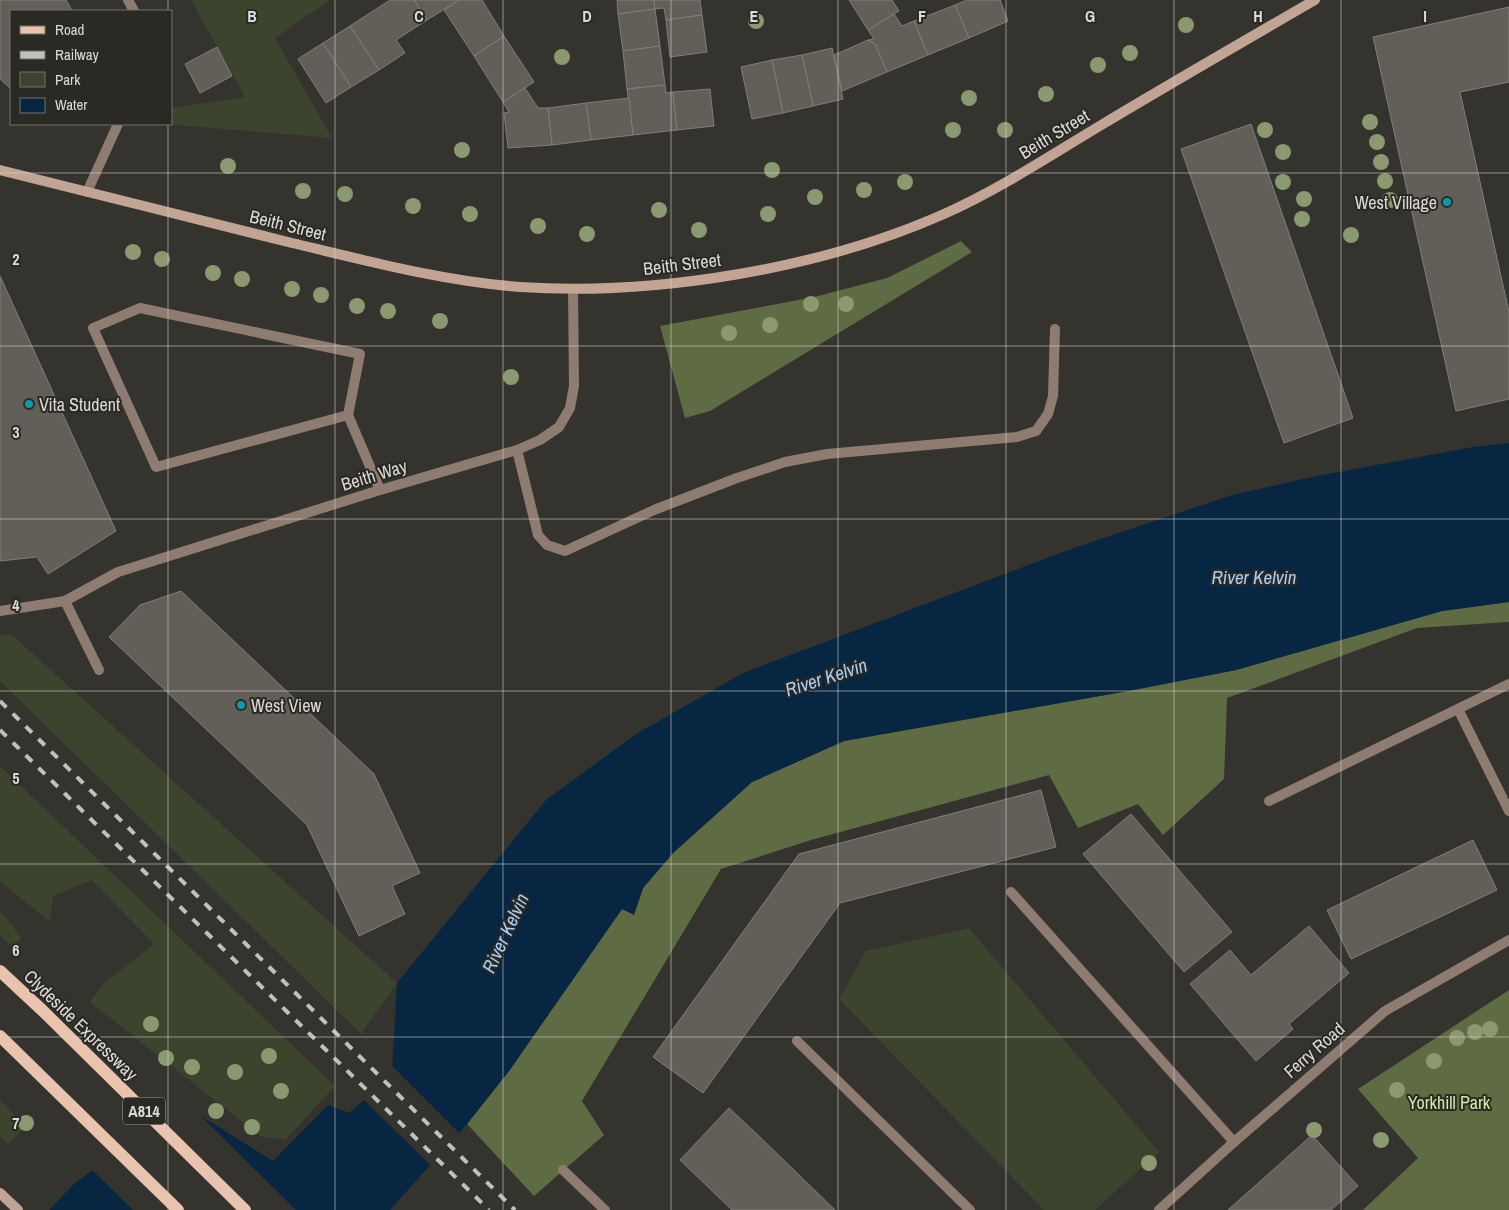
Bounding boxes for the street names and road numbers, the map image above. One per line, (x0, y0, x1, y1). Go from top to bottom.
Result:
street label: Beith Street (1014, 103, 1094, 165)
street label: Beith Street (247, 203, 329, 247)
street label: Beith Street (642, 247, 722, 281)
street label: Beith Way (338, 453, 411, 497)
street label: Clydeside Expressway (19, 964, 144, 1086)
street label: Ferry Road (1278, 1017, 1350, 1083)
road number: A814 (123, 1098, 165, 1124)

